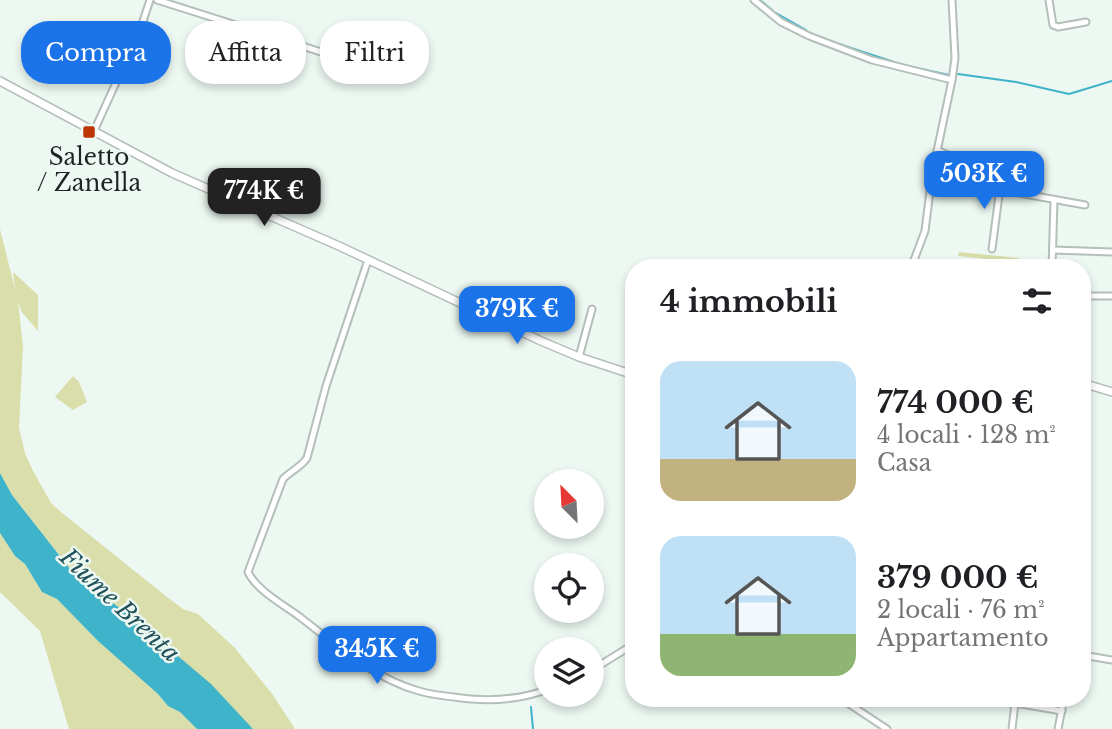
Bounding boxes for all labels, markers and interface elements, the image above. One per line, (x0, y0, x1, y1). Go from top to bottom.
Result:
chip: Compra (21, 21, 171, 84)
chip: Affitta (185, 21, 306, 84)
chip: Filtri (320, 21, 429, 84)
marker: Saletto / Zanella (81, 124, 97, 140)
place label: Saletto / Zanella (37, 143, 141, 197)
pin: 503K € (927, 152, 1041, 211)
text: 503K € (940, 160, 1028, 188)
pin: 774K € (207, 168, 321, 228)
text: 774K € (224, 177, 304, 205)
icon: filters (1018, 282, 1056, 320)
text: 4 immobili (660, 283, 837, 320)
pin: 379K € (460, 286, 574, 346)
text: 379K € (475, 295, 559, 323)
text: 774 000 € (877, 384, 1034, 421)
icon: home (716, 389, 800, 473)
text: 4 locali · 128 m² (877, 421, 1056, 449)
text: Casa (877, 449, 931, 477)
north arrow (534, 469, 604, 539)
map controls (534, 469, 604, 707)
water label: Fiume Brenta (53, 542, 186, 668)
button: locate (534, 553, 604, 623)
text: 379 000 € (877, 559, 1039, 596)
icon: home (716, 564, 800, 648)
text: 2 locali · 76 m² (877, 596, 1045, 624)
text: Appartamento (877, 624, 1049, 652)
pin: 345K € (320, 626, 434, 686)
text: 345K € (334, 635, 420, 663)
button: layers (534, 637, 604, 707)

